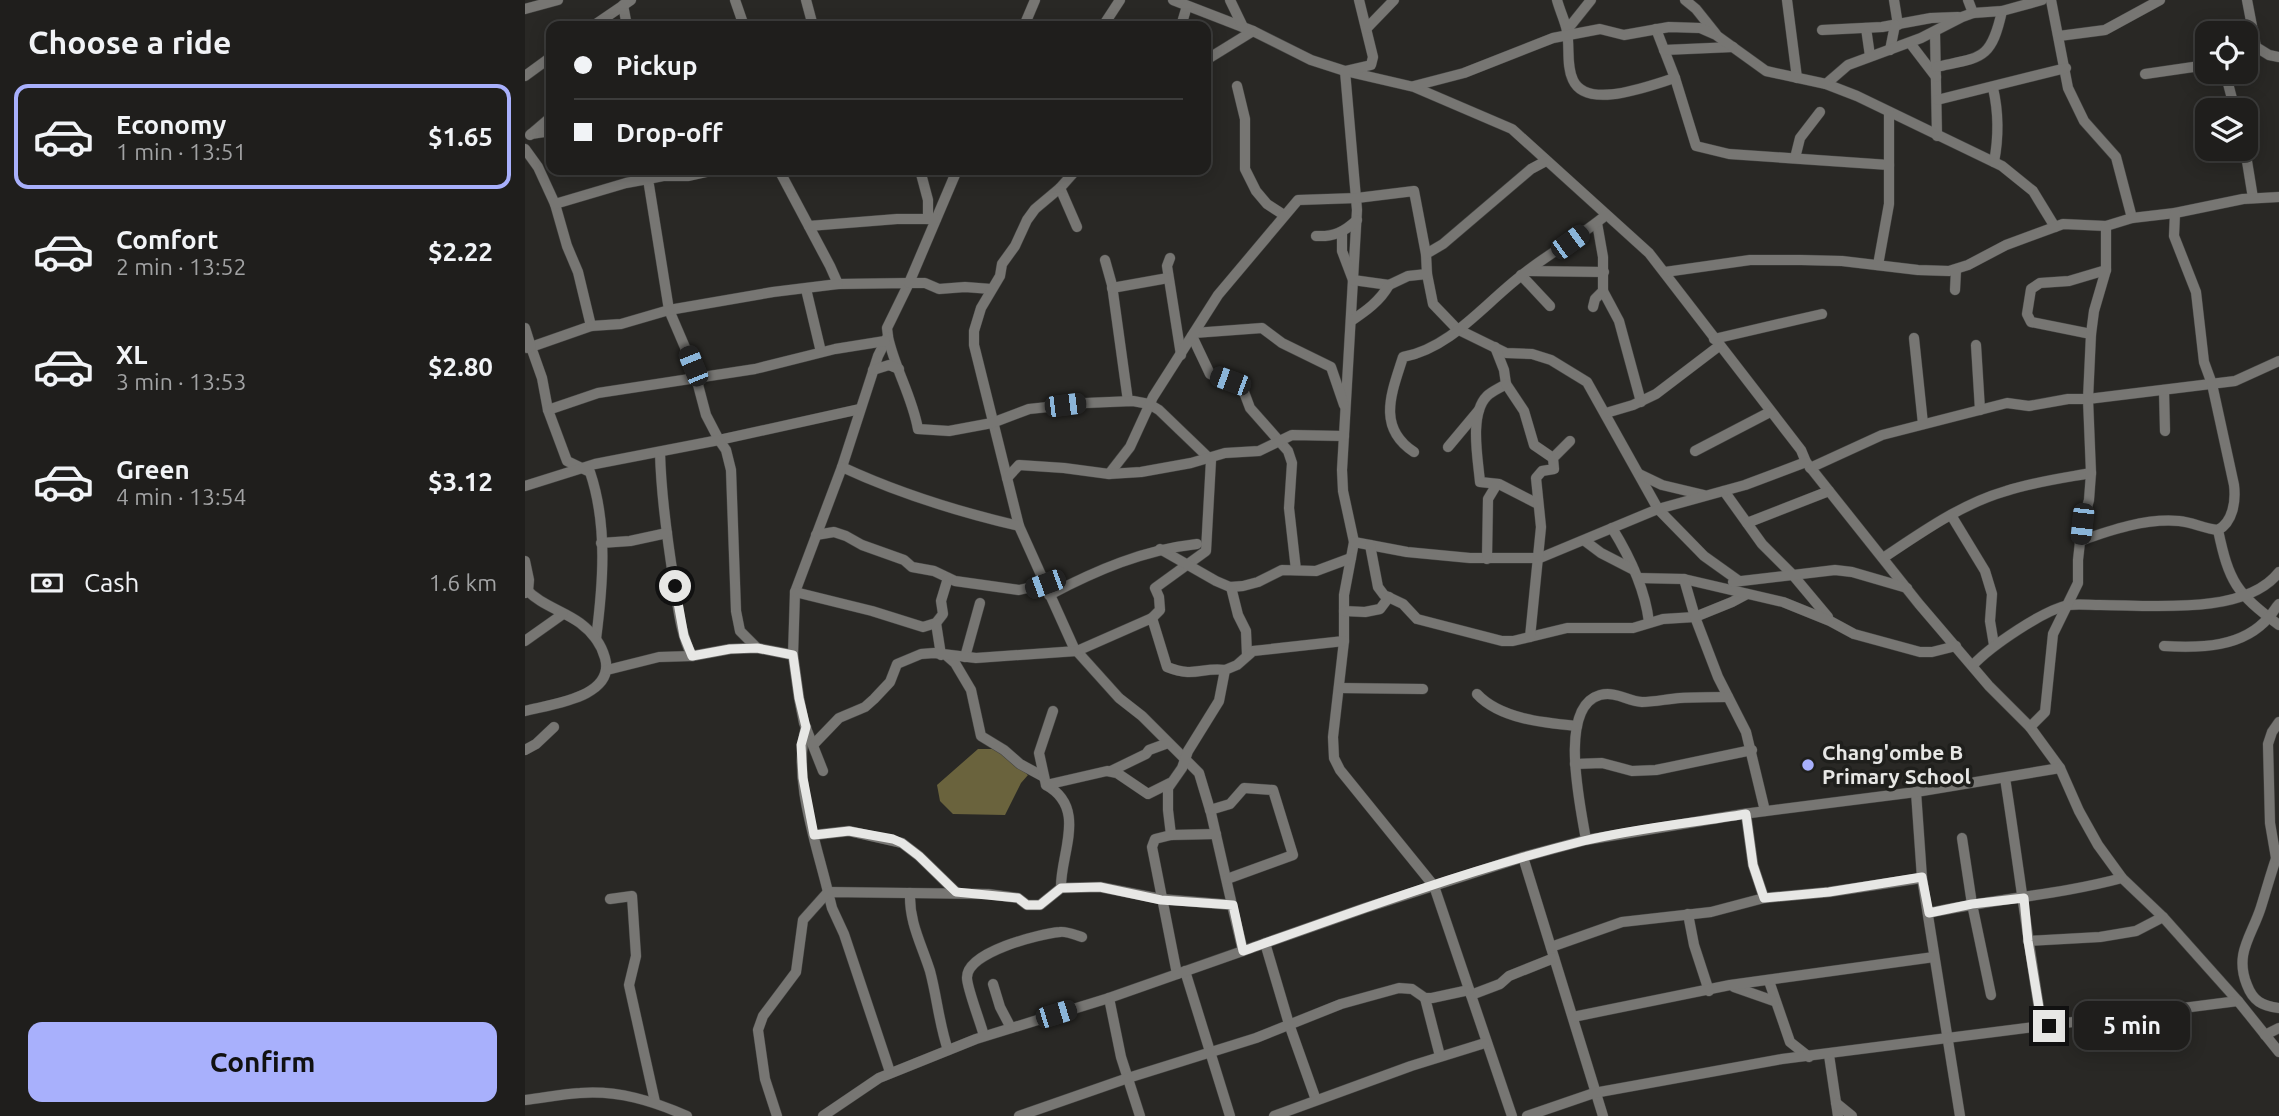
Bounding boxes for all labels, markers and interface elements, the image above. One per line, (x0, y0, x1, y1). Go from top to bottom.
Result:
map controls (2195, 21, 2258, 161)
button: locate (2195, 21, 2258, 84)
text: Choose a ride (28, 24, 231, 60)
text: Pickup (616, 51, 698, 80)
button: layers (2195, 98, 2258, 161)
icon: car (32, 105, 95, 168)
text: Economy (116, 110, 226, 139)
text: Drop-off (616, 118, 723, 147)
text: $1.65 (428, 122, 493, 151)
text: 1 min · 13:51 (116, 139, 247, 164)
icon: car (32, 220, 95, 283)
car (1547, 221, 1594, 263)
text: Comfort (116, 225, 219, 254)
text: $2.22 (428, 237, 493, 266)
text: 2 min · 13:52 (116, 254, 247, 279)
icon: car (32, 335, 95, 398)
text: XL (116, 340, 147, 369)
car (676, 343, 711, 389)
text: $2.80 (428, 352, 493, 381)
car (1207, 364, 1254, 398)
text: 3 min · 13:53 (116, 369, 247, 394)
car (1043, 392, 1088, 418)
icon: car (32, 450, 95, 513)
text: Green (116, 455, 190, 484)
text: $3.12 (428, 467, 493, 496)
text: 4 min · 13:54 (116, 484, 247, 509)
car (2070, 502, 2095, 546)
icon: cash (28, 564, 66, 602)
car (1022, 567, 1069, 601)
text: Cash (84, 568, 139, 597)
text: 1.6 km (429, 570, 497, 595)
route start (659, 570, 691, 602)
place label: Chang'ombe B Primary School (1822, 740, 1971, 788)
marker: Chang'ombe B Primary School (1800, 757, 1816, 773)
car (1033, 998, 1080, 1030)
callout: 5 min (2073, 1002, 2189, 1050)
route end (2033, 1010, 2065, 1042)
text: 5 min (2103, 1013, 2161, 1038)
button: Confirm (28, 1022, 497, 1102)

